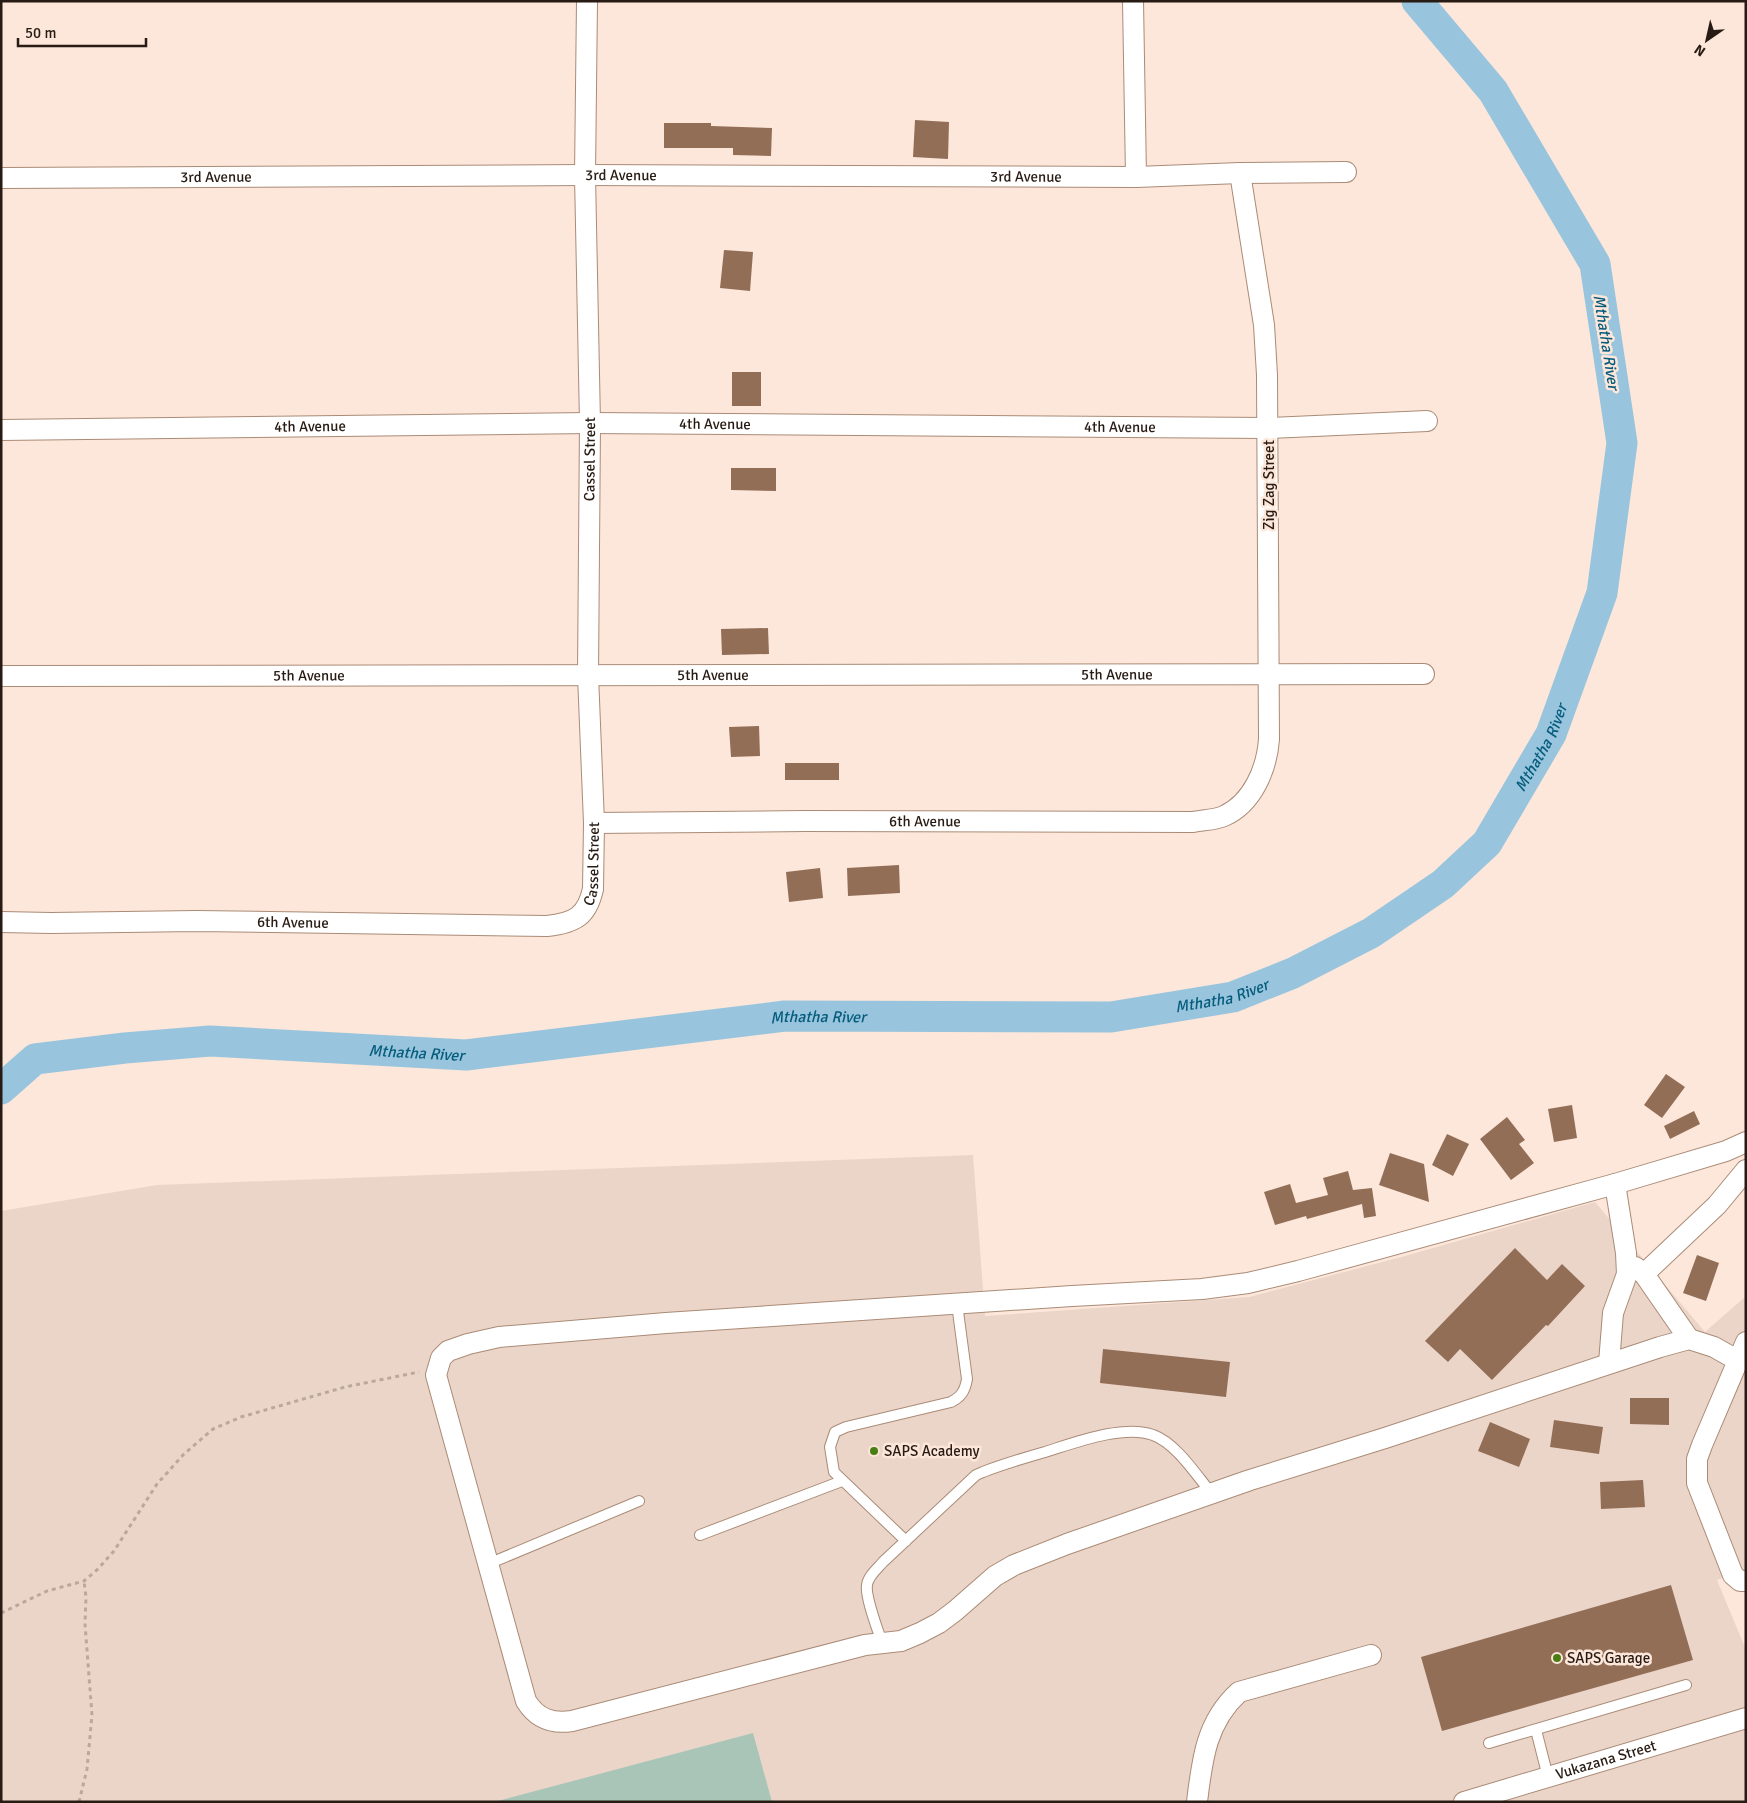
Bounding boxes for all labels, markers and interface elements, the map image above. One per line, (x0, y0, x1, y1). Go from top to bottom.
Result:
scale bar (18, 15, 145, 47)
north arrow (1682, 15, 1732, 65)
text: 50 m (25, 24, 56, 42)
text: N (1691, 41, 1709, 60)
street label: 3rd Avenue (585, 166, 657, 184)
street label: 3rd Avenue (990, 167, 1062, 186)
street label: 3rd Avenue (180, 168, 252, 186)
water label: Mthatha River (1589, 293, 1624, 393)
street label: 4th Avenue (679, 415, 751, 433)
street label: 4th Avenue (274, 417, 346, 436)
street label: Cassel Street (580, 417, 599, 501)
street label: 4th Avenue (1084, 418, 1156, 436)
street label: Zig Zag Street (1260, 440, 1278, 530)
street label: 5th Avenue (1081, 665, 1153, 683)
street label: 5th Avenue (677, 666, 749, 684)
street label: 5th Avenue (273, 667, 345, 685)
water label: Mthatha River (1511, 699, 1573, 795)
street label: 6th Avenue (889, 812, 961, 830)
street label: Cassel Street (579, 822, 603, 909)
street label: 6th Avenue (257, 913, 329, 932)
water label: Mthatha River (1174, 974, 1274, 1017)
water label: Mthatha River (769, 1007, 868, 1029)
water label: Mthatha River (368, 1041, 467, 1066)
place label: SAPS Academy (884, 1442, 980, 1460)
marker: SAPS Academy (868, 1445, 880, 1457)
place label: SAPS Garage (1567, 1649, 1650, 1667)
marker: SAPS Garage (1551, 1652, 1563, 1664)
street label: Vukazana Street (1553, 1736, 1658, 1783)

